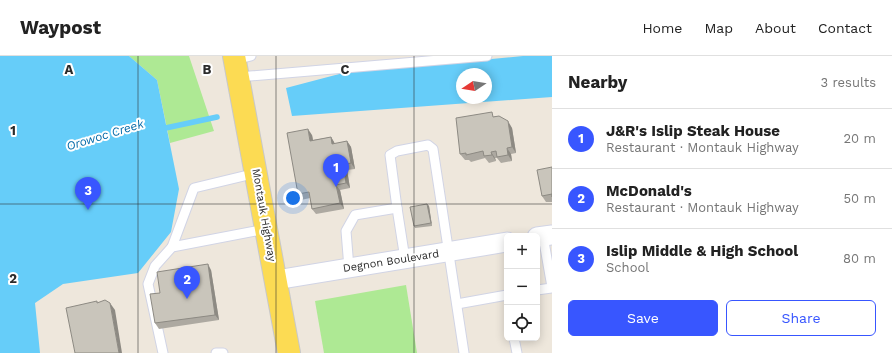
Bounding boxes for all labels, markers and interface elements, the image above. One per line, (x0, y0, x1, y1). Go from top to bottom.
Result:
text: Waypost (20, 16, 101, 39)
text: Home (642, 20, 682, 36)
text: Map (704, 20, 733, 36)
text: About (755, 20, 796, 36)
text: Contact (818, 20, 872, 36)
text: A (65, 62, 74, 77)
text: B (203, 62, 212, 77)
text: C (341, 62, 350, 77)
north arrow (456, 68, 492, 104)
text: Nearby (568, 72, 627, 92)
text: 3 results (821, 75, 876, 90)
water label: Orowoc Creek (65, 116, 146, 153)
text: J&R's Islip Steak House (606, 122, 780, 140)
text: 1 (10, 123, 16, 138)
text: 1 (578, 131, 584, 146)
text: 20 m (844, 131, 876, 146)
text: Restaurant · Montauk Highway (606, 140, 799, 155)
pin: 1 (323, 154, 349, 187)
street label: Montauk Highway (249, 167, 279, 263)
pin: 3 (75, 177, 101, 210)
text: McDonald's (606, 182, 692, 200)
your location (283, 188, 303, 208)
text: 2 (577, 191, 585, 206)
text: 50 m (844, 191, 876, 206)
text: Restaurant · Montauk Highway (606, 200, 799, 215)
map controls (504, 233, 540, 341)
button: + (504, 233, 540, 269)
text: Islip Middle & High School (606, 242, 798, 260)
street label: Degnon Boulevard (342, 247, 440, 275)
text: 3 (577, 251, 585, 266)
text: 80 m (843, 251, 876, 266)
text: School (606, 260, 649, 275)
pin: 2 (174, 266, 200, 299)
button: − (504, 269, 540, 305)
text: 2 (9, 271, 17, 286)
button: Save (568, 300, 718, 336)
button: Share (726, 300, 876, 336)
button: locate (504, 305, 540, 341)

